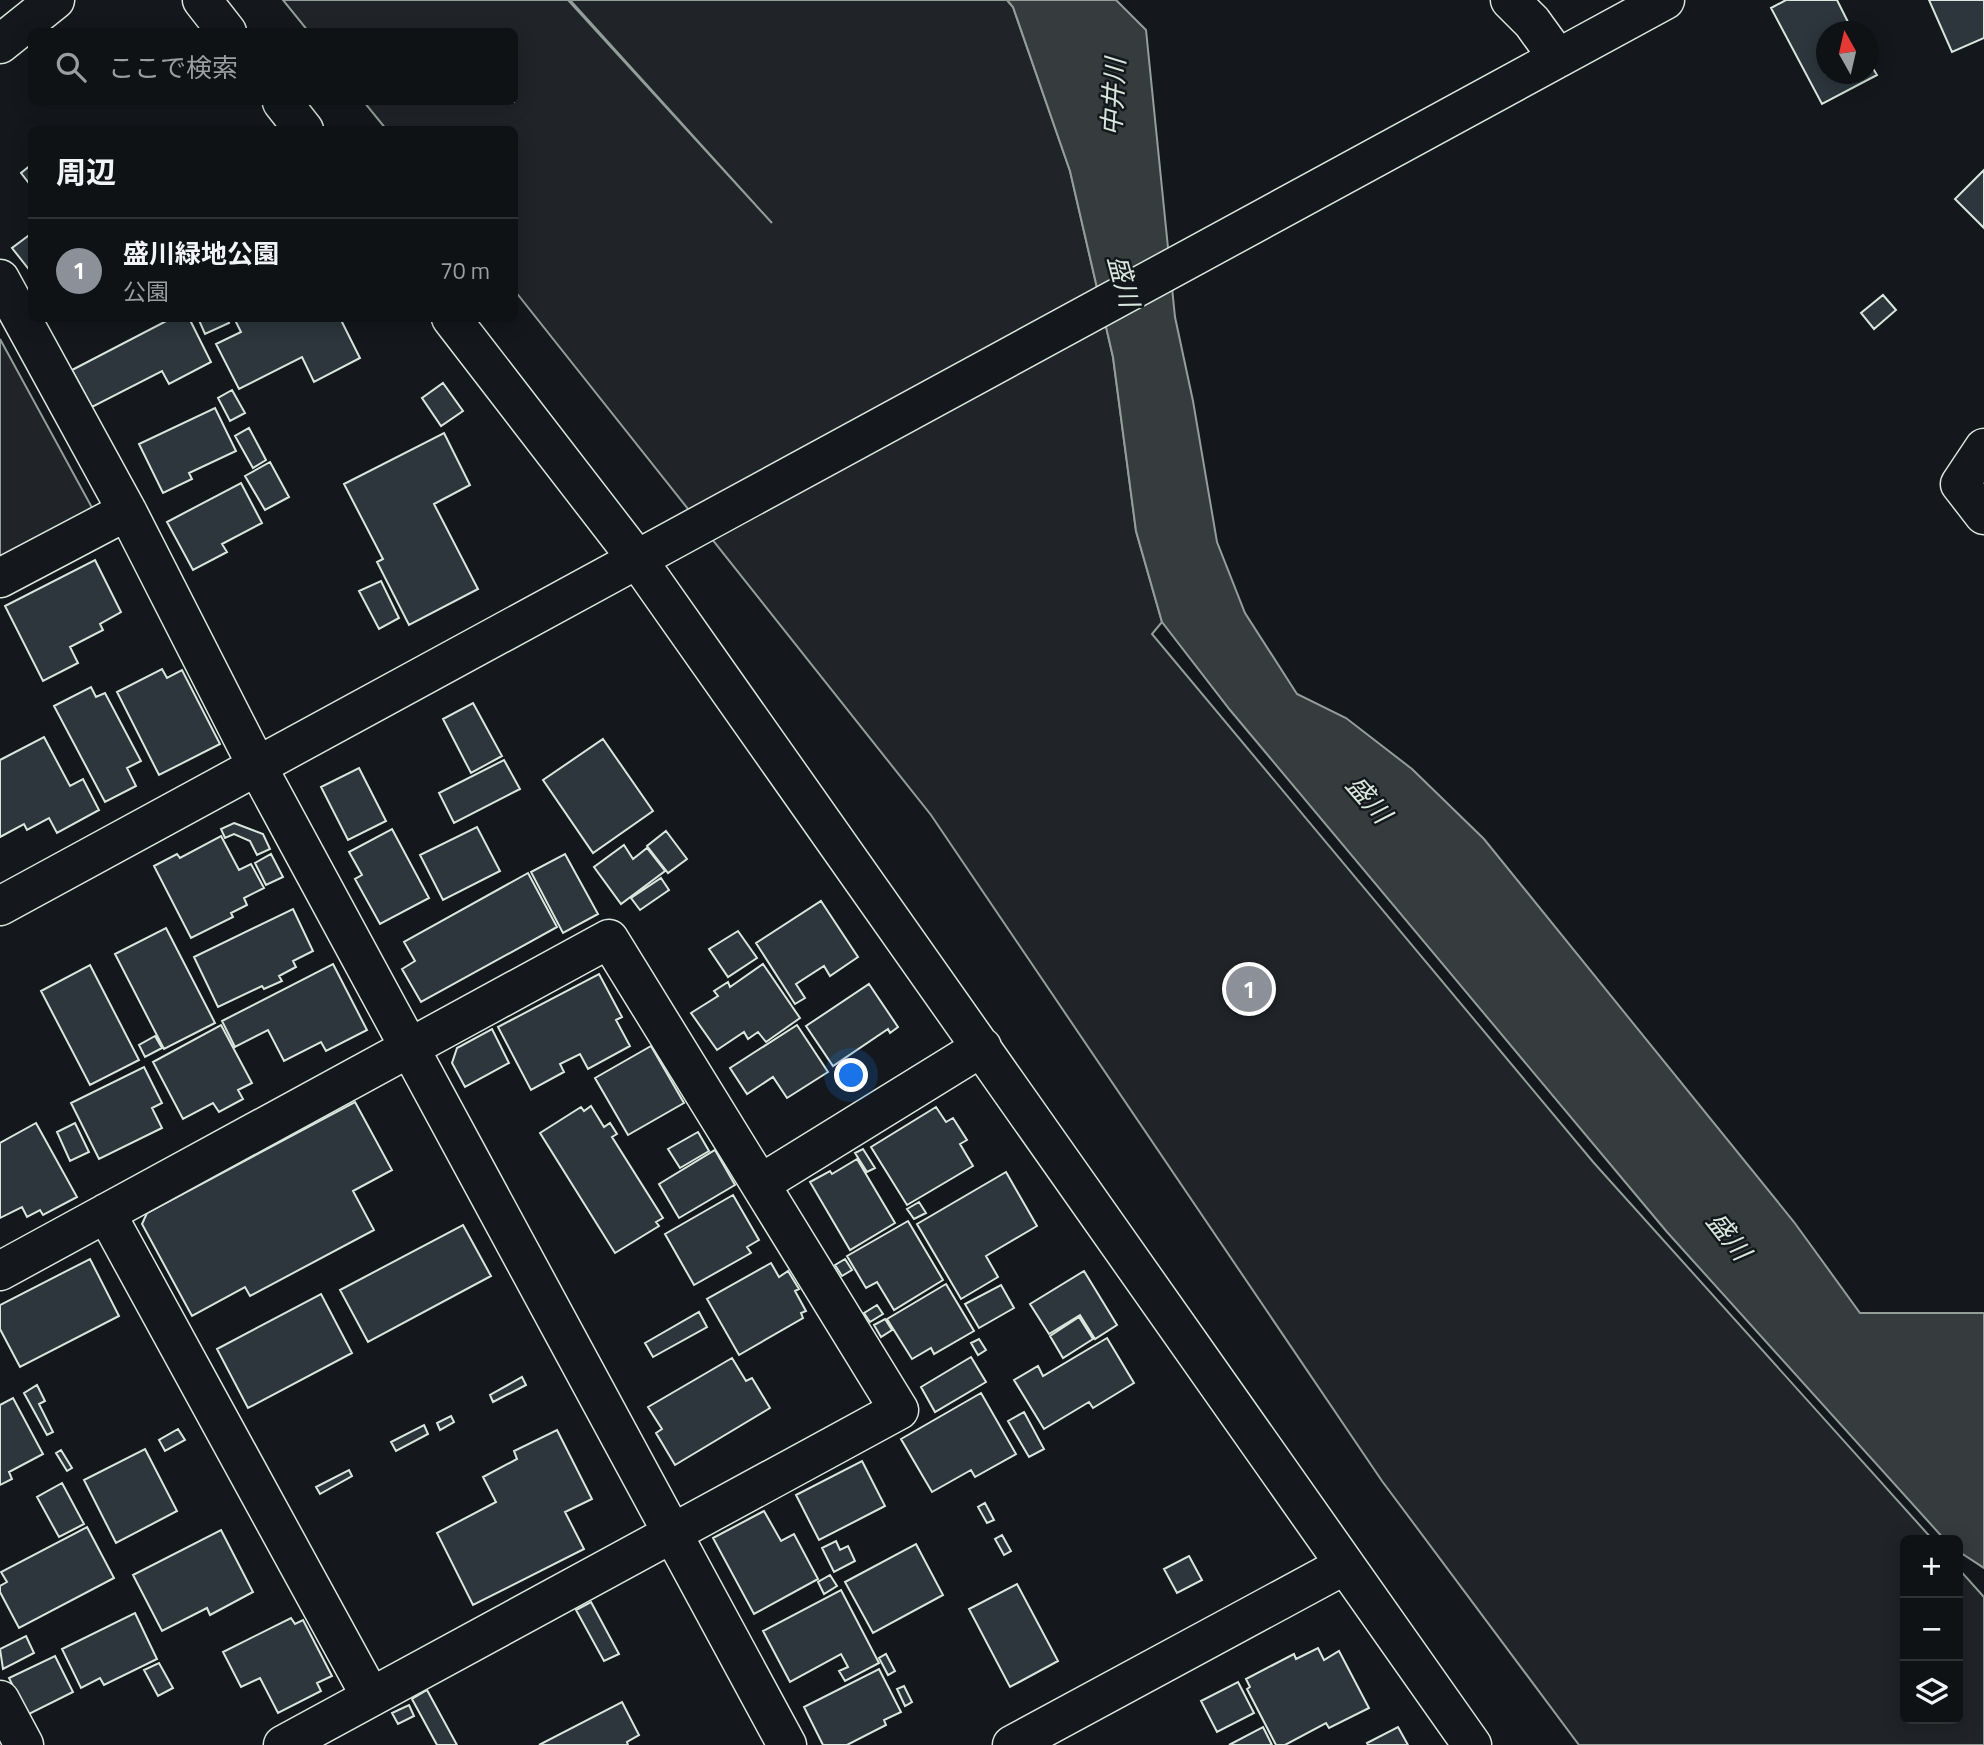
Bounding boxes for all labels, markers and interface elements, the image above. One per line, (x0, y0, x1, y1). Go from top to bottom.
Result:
north arrow (1816, 21, 1879, 84)
search box (28, 28, 518, 105)
icon: search (52, 48, 90, 86)
text: ここで検索 (108, 48, 238, 87)
water label: 中井川 (1091, 54, 1135, 137)
text: 周辺 (56, 149, 116, 195)
text: 盛川緑地公園 (123, 234, 279, 273)
water label: 盛川 (1098, 251, 1150, 314)
text: 1 (73, 253, 85, 288)
text: 70 m (440, 253, 490, 288)
text: 公園 (123, 274, 169, 309)
water label: 盛川 (1337, 767, 1403, 834)
pin: 1 (1226, 963, 1272, 1015)
your location (834, 1058, 868, 1092)
water label: 盛川 (1698, 1204, 1762, 1271)
map controls (1900, 1535, 1963, 1724)
button: + (1900, 1535, 1963, 1598)
button: − (1900, 1598, 1963, 1661)
button: layers (1900, 1661, 1963, 1724)

